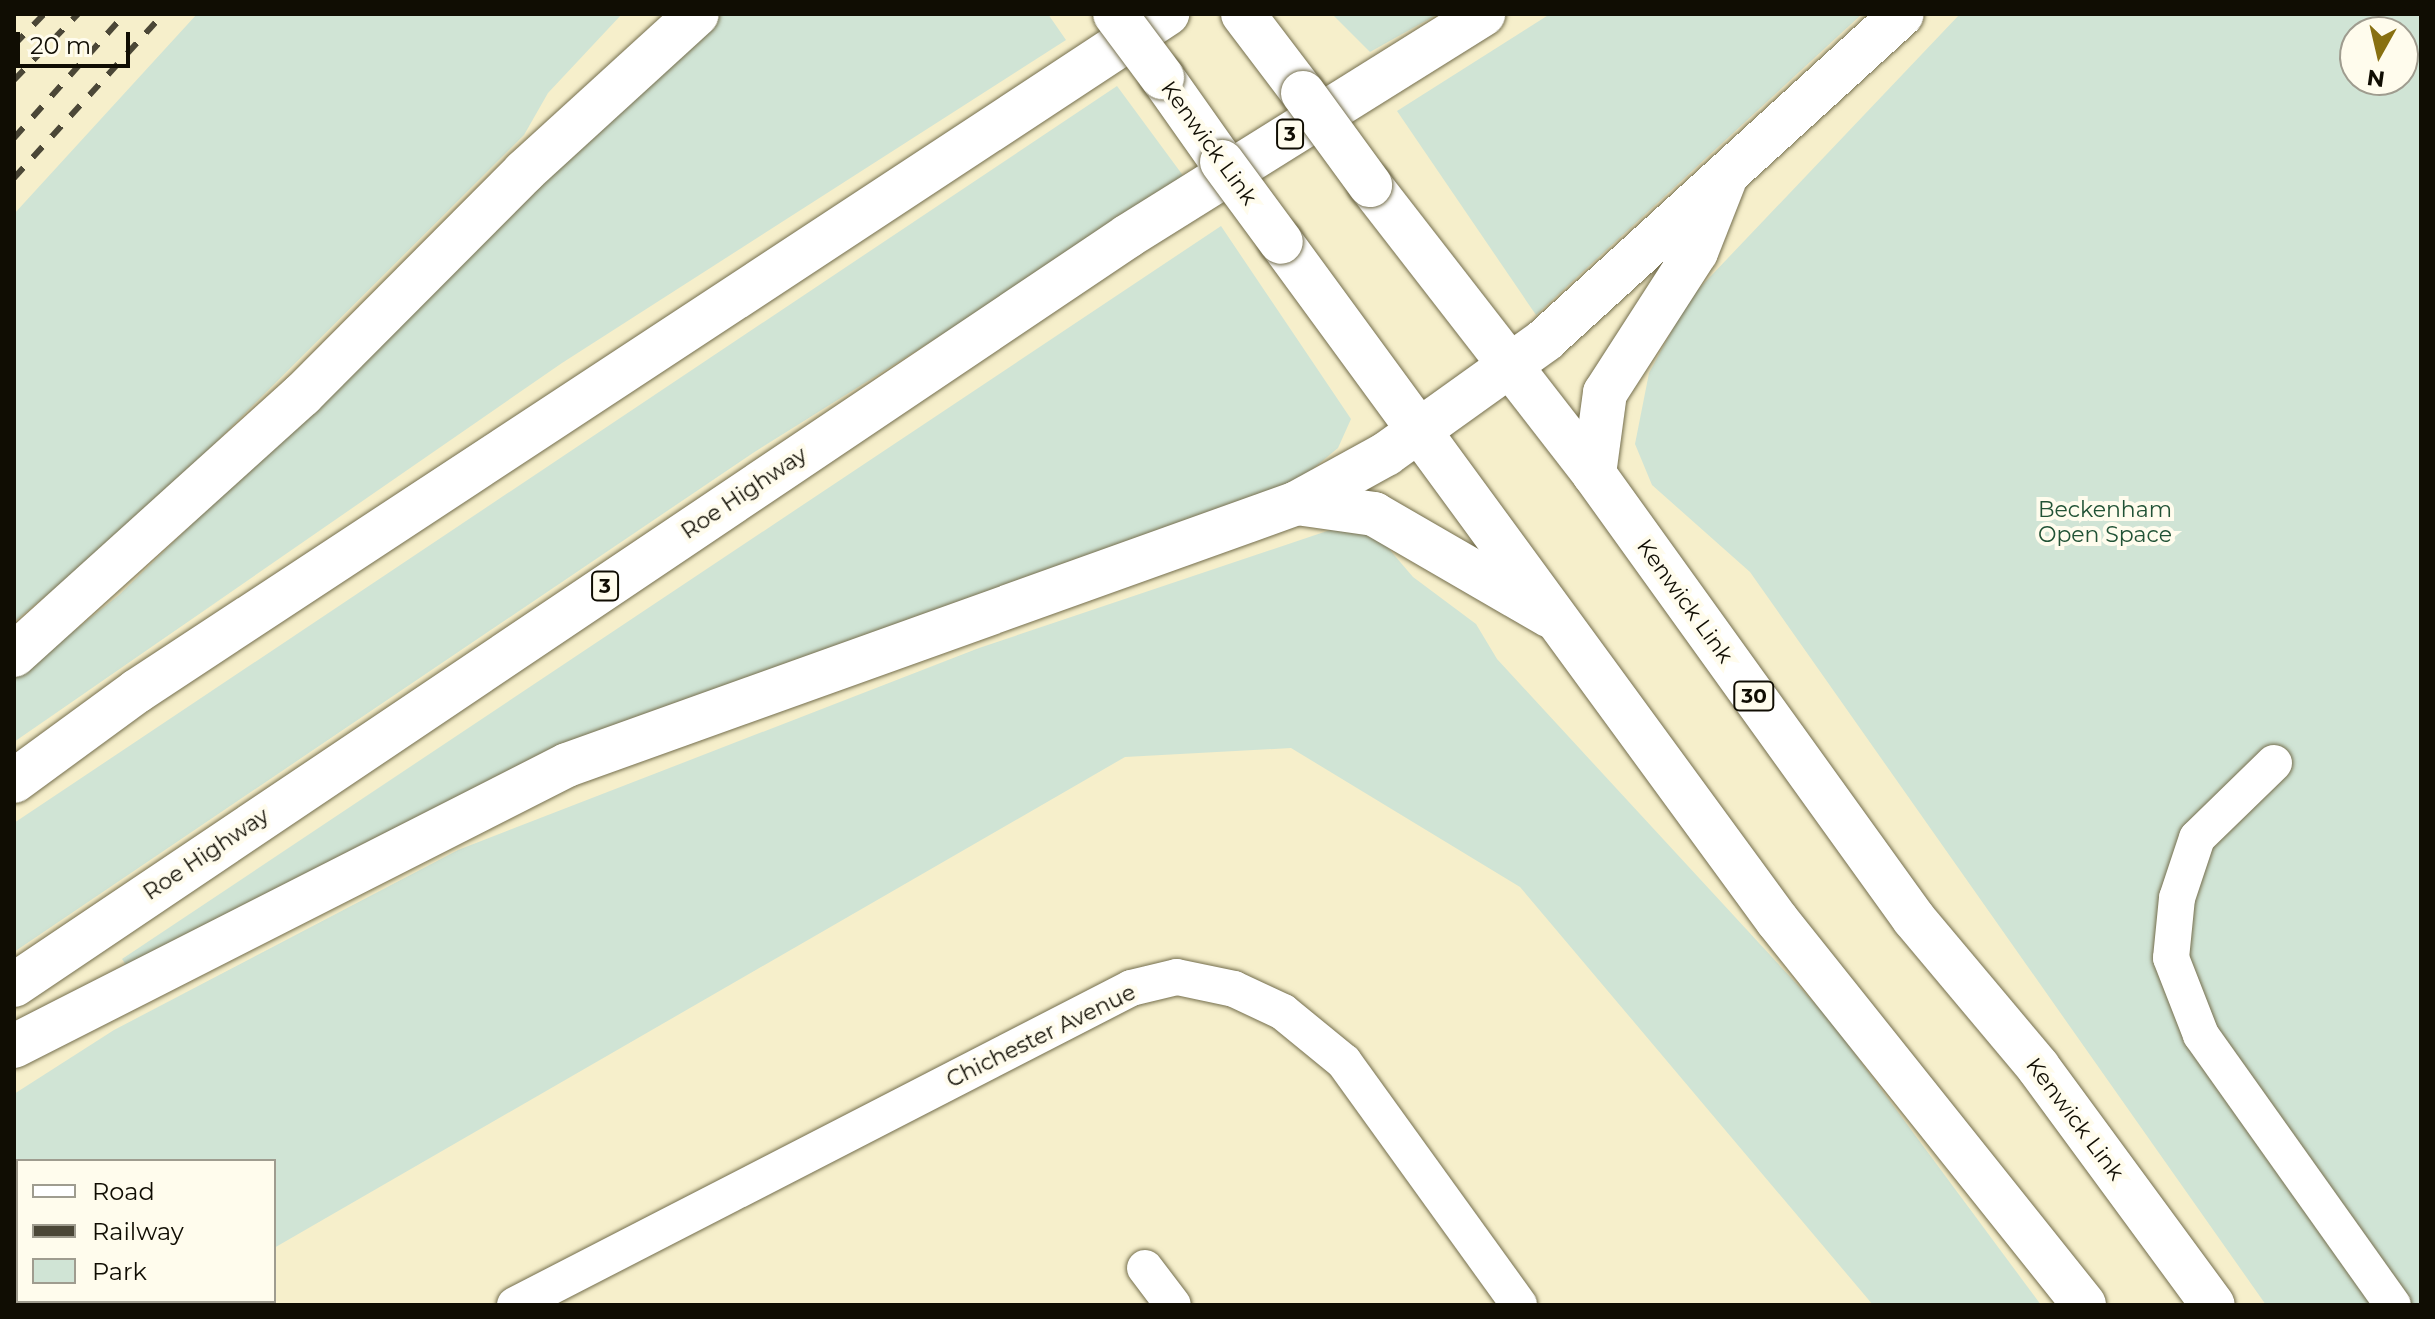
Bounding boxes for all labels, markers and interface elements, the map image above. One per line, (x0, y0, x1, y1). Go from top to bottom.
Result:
scale bar (20, 16, 134, 66)
north arrow (2339, 16, 2419, 96)
text: 20 m (30, 31, 91, 60)
text: N (2365, 64, 2387, 93)
street label: Kenwick Link (1155, 76, 1263, 210)
road number: 3 (1276, 118, 1304, 150)
street label: Roe Highway (676, 441, 812, 545)
park label: Beckenham Open Space (2038, 496, 2172, 548)
street label: Kenwick Link (1631, 534, 1739, 668)
road number: 3 (591, 570, 619, 602)
road number: 30 (1732, 680, 1776, 712)
street label: Roe Highway (138, 802, 274, 906)
street label: Chichester Avenue (942, 979, 1140, 1093)
street label: Kenwick Link (2020, 1053, 2130, 1185)
legend (16, 1159, 276, 1303)
text: Road (92, 1177, 155, 1206)
text: Railway (92, 1217, 184, 1246)
text: Park (92, 1257, 147, 1286)

